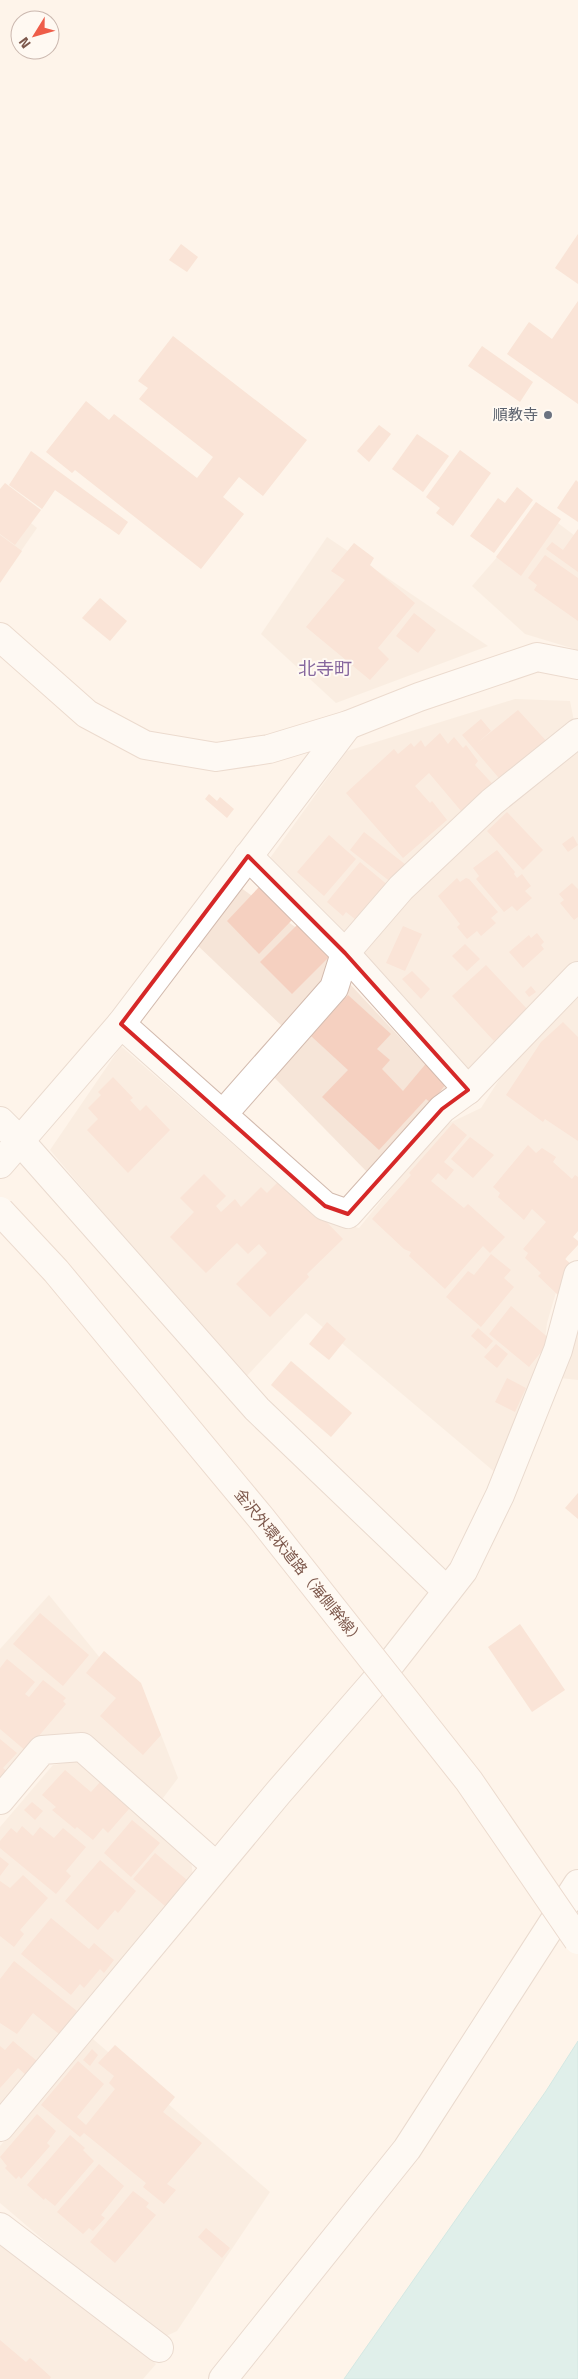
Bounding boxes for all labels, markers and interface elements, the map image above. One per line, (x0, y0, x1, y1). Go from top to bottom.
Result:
north arrow (10, 10, 60, 60)
text: N (13, 33, 36, 53)
place label: 順教寺 (493, 403, 538, 426)
marker: 順教寺 (542, 409, 554, 421)
district label: 北寺町 (298, 655, 352, 682)
street label: 金沢外環状道路（海側幹線） (229, 1484, 370, 1650)

